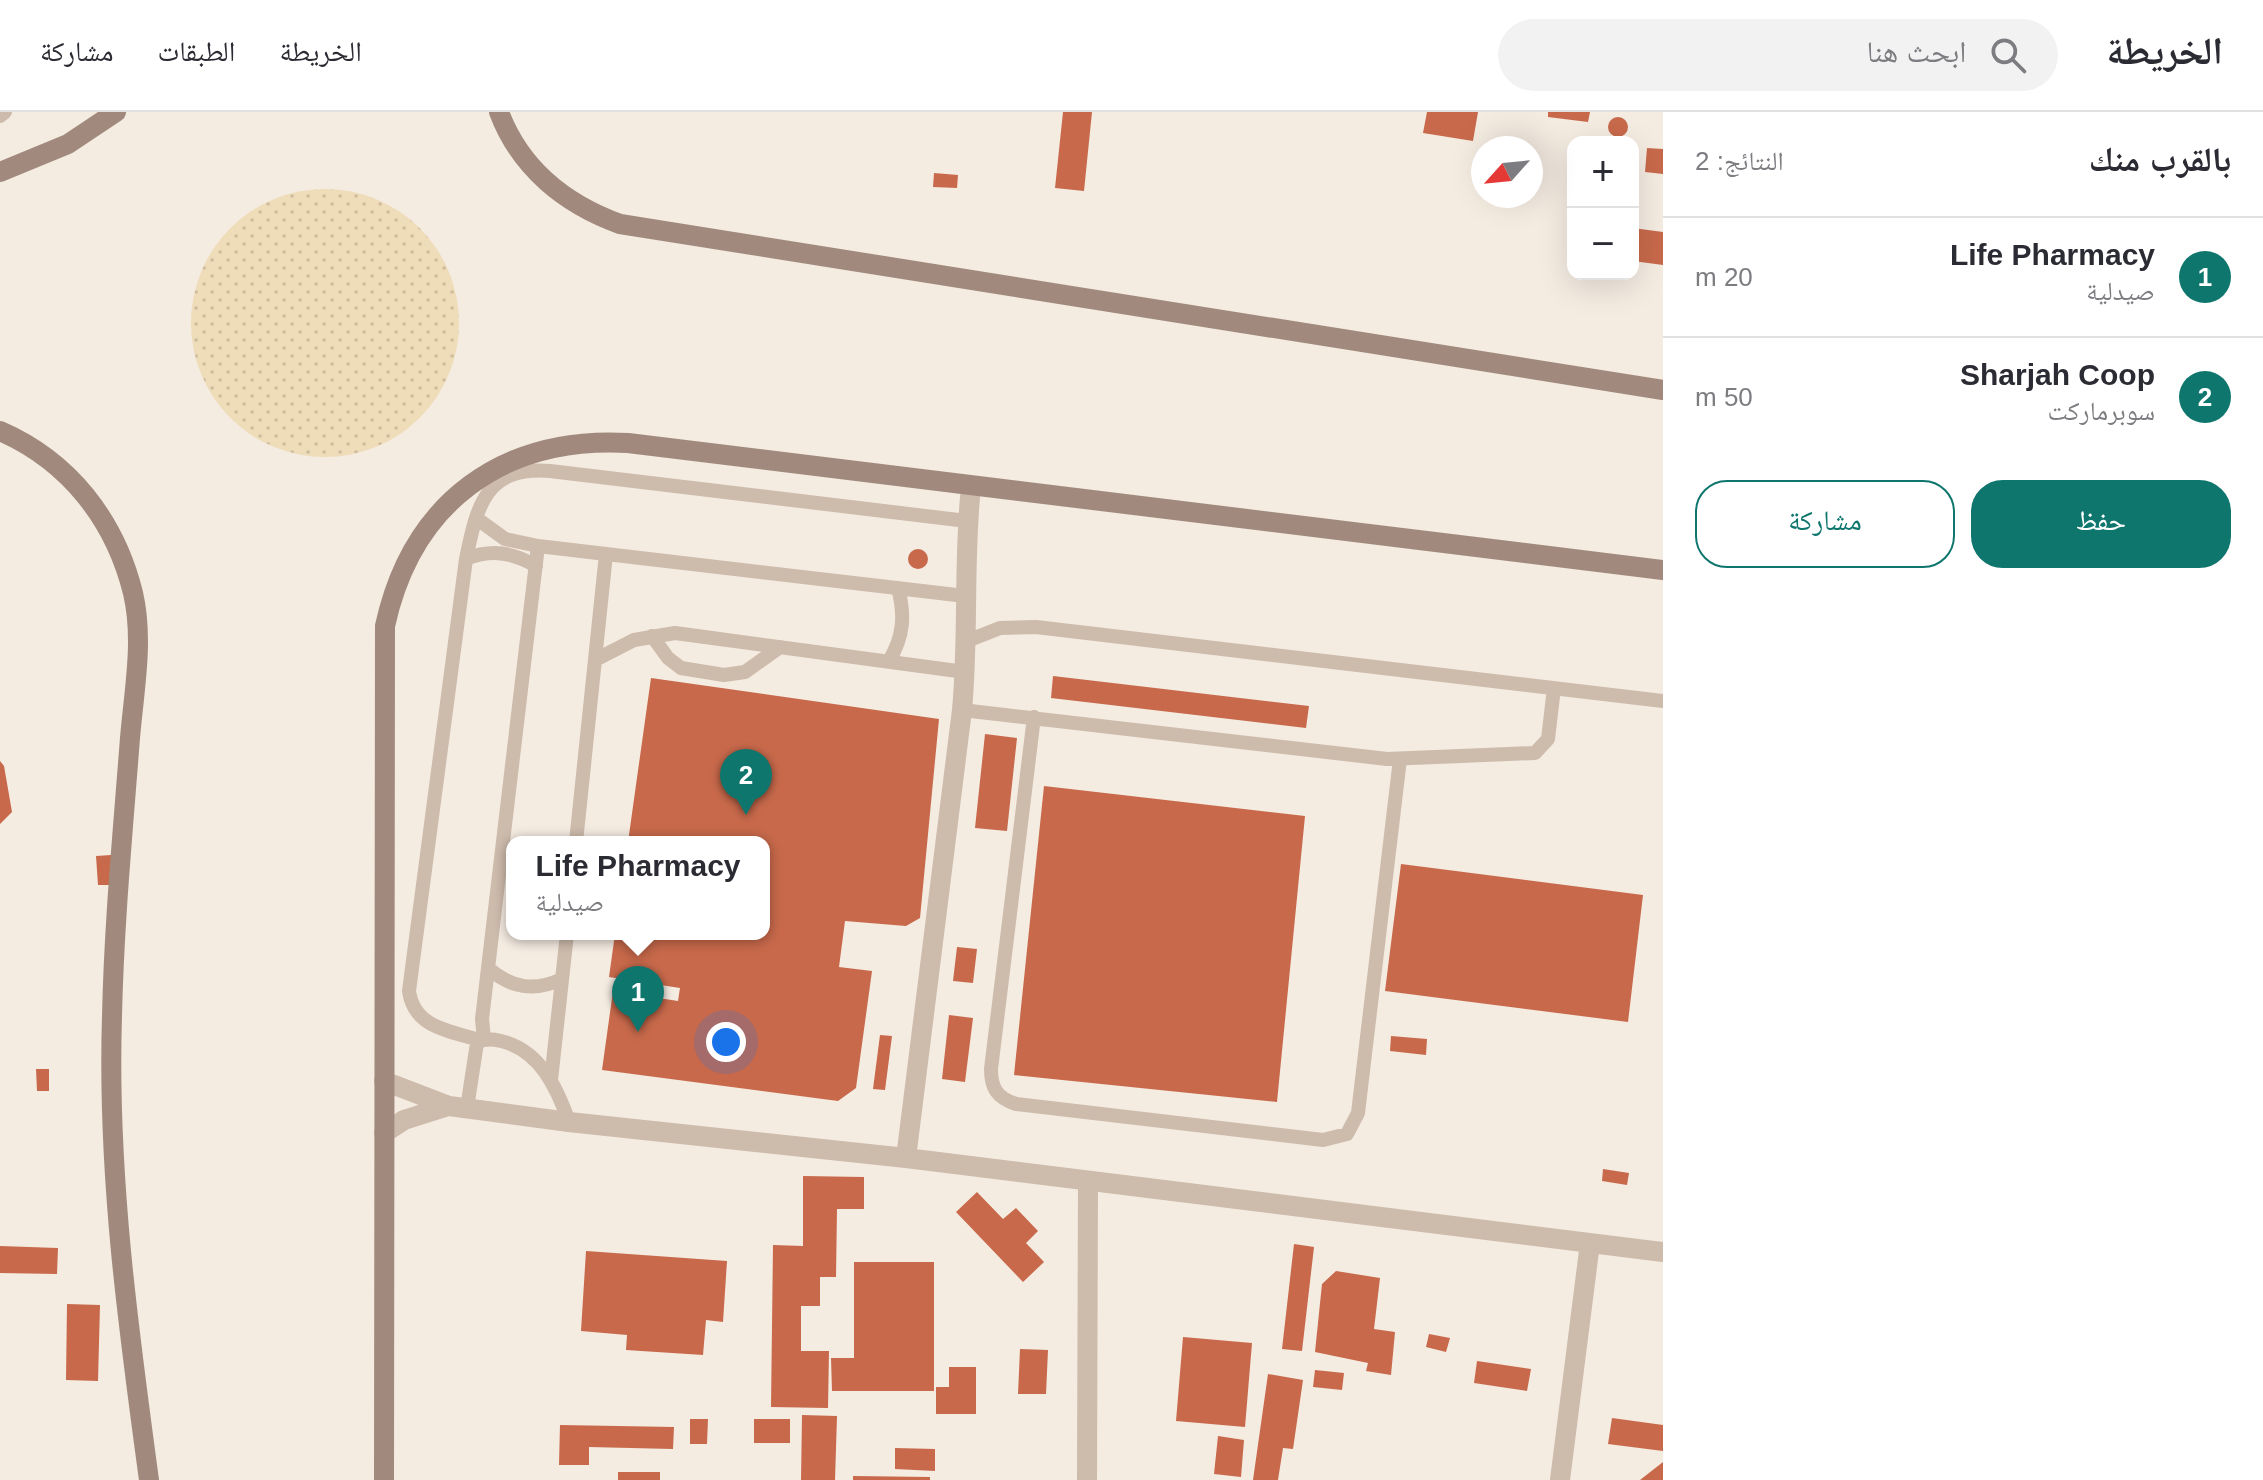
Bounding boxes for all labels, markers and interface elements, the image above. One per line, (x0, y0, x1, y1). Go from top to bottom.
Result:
search box (1498, 19, 2058, 91)
text: الخريطة (2106, 30, 2223, 72)
icon: search (1986, 33, 2030, 77)
text: ابحث هنا (1867, 35, 1966, 68)
text: مشاركة (40, 36, 114, 67)
text: الطبقات (158, 36, 235, 67)
text: الخريطة (279, 36, 362, 67)
north arrow (1471, 136, 1543, 208)
map controls (1567, 136, 1639, 280)
button: + (1567, 136, 1639, 208)
text: بالقرب منك (2089, 140, 2231, 178)
text: النتائج: 2 (1695, 146, 1784, 176)
button: − (1567, 208, 1639, 280)
text: Life Pharmacy (1950, 238, 2155, 271)
text: 20 m (1695, 262, 1753, 292)
text: 1 (2198, 262, 2212, 292)
text: صيدلية (2086, 276, 2155, 306)
text: Sharjah Coop (1960, 358, 2155, 391)
text: 50 m (1695, 382, 1753, 412)
text: 2 (2198, 382, 2212, 412)
text: سوبرماركت (2048, 396, 2155, 426)
button: مشاركة (1695, 480, 1955, 568)
button: حفظ (1971, 480, 2231, 568)
pin: 2 (720, 749, 772, 815)
popup (506, 836, 770, 940)
text: Life Pharmacy (535, 849, 741, 882)
text: صيدلية (535, 887, 604, 917)
pin: 1 (612, 966, 664, 1032)
your location (706, 1022, 746, 1062)

